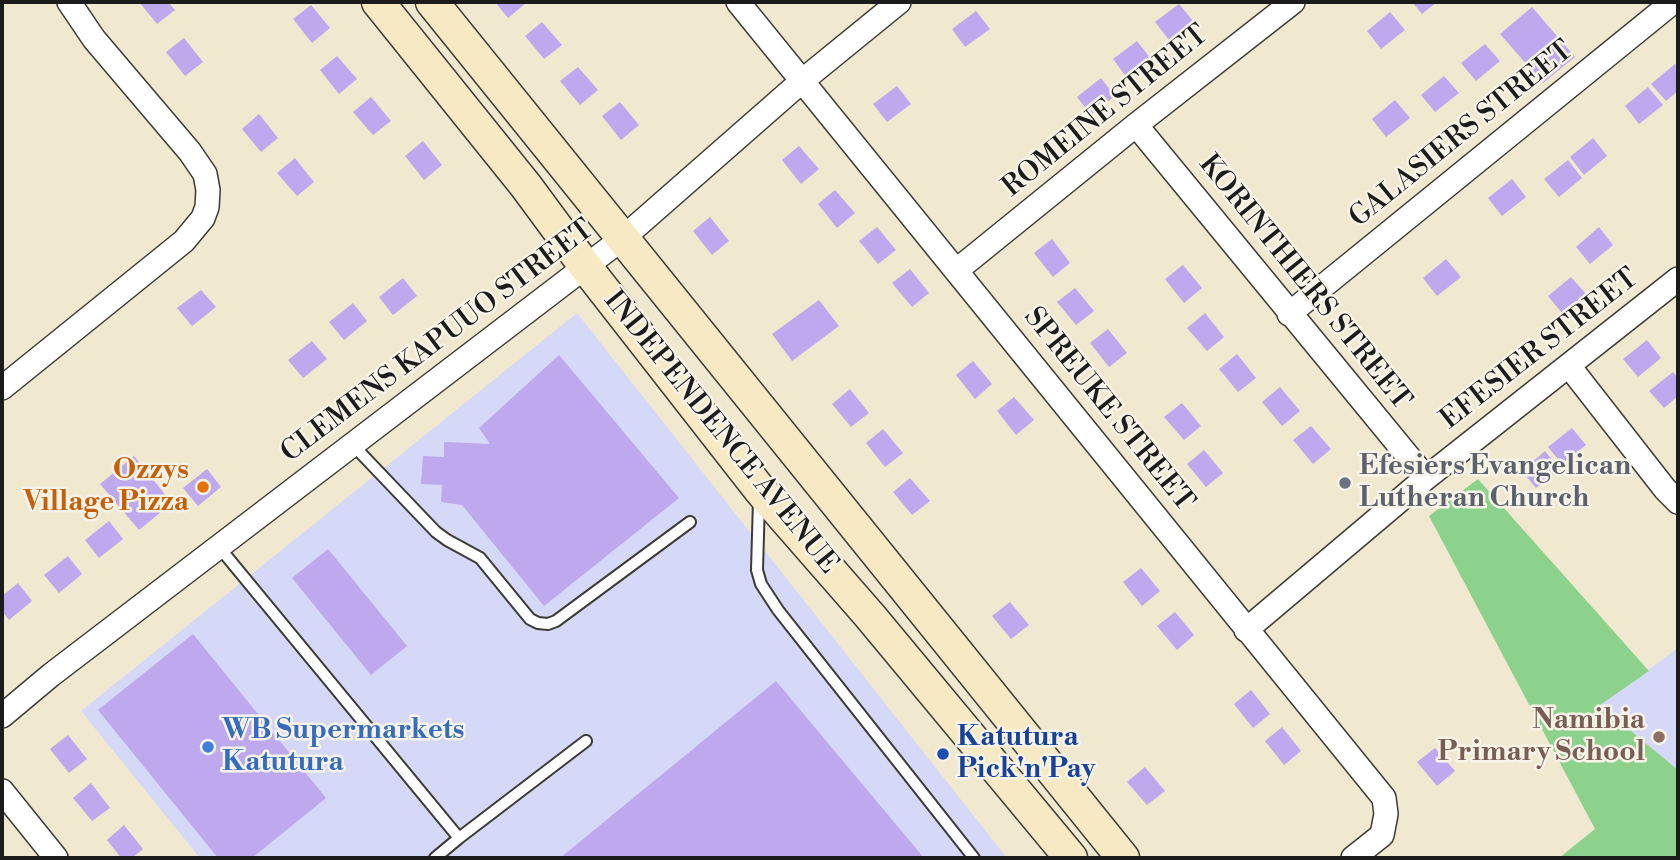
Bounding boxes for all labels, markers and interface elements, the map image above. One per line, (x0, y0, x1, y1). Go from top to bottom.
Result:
street label: ROMEINE STREET (996, 19, 1216, 205)
street label: GALASIERS STREET (1344, 35, 1580, 235)
street label: KORINTHIERS STREET (1191, 149, 1417, 417)
street label: CLEMENS KAPUUO STREET (275, 214, 601, 470)
street label: EFESIER STREET (1435, 262, 1645, 438)
street label: INDEPENDENCE AVENUE (596, 285, 844, 581)
street label: SPREUKE STREET (1016, 301, 1200, 519)
place label: Efesiers Evangelican Lutheran Church (1359, 450, 1631, 516)
place label: Ozzys Village Pizza (23, 454, 189, 520)
marker: Efesiers Evangelican Lutheran Church (1337, 475, 1353, 491)
marker: Ozzys Village Pizza (195, 479, 211, 495)
place label: Namibia Primary School (1437, 704, 1645, 770)
place label: WB Supermarkets Katutura (222, 714, 465, 780)
place label: Katutura Pick'n'Pay (957, 721, 1096, 787)
marker: Namibia Primary School (1651, 729, 1667, 745)
marker: WB Supermarkets Katutura (200, 739, 216, 755)
marker: Katutura Pick'n'Pay (935, 746, 951, 762)

